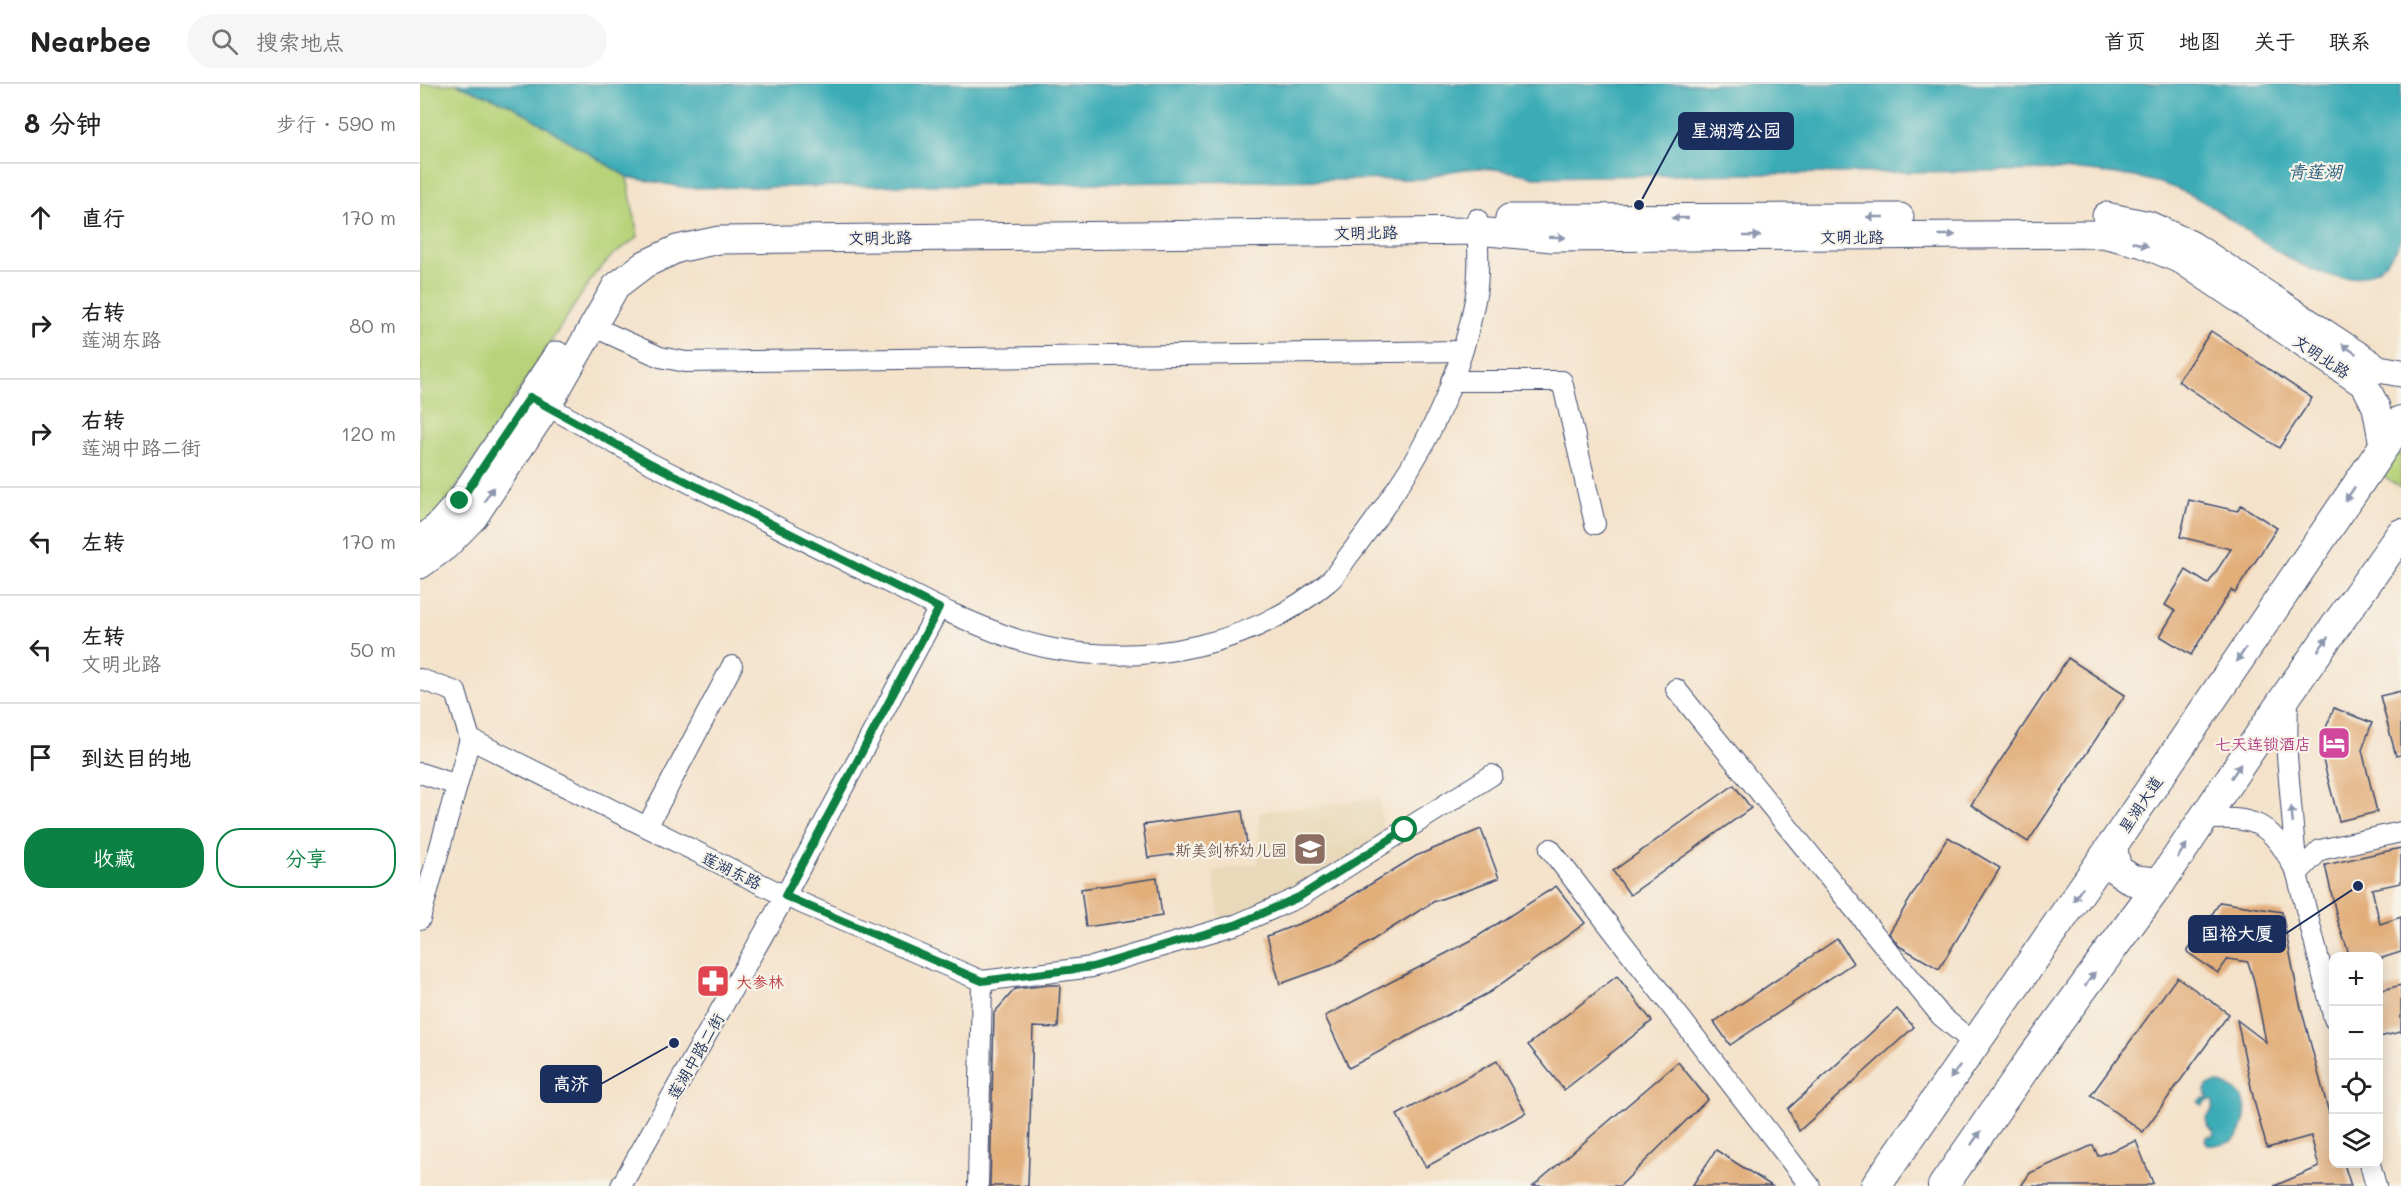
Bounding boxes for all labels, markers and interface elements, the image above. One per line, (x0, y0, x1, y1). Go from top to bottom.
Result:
search box (187, 14, 607, 68)
text: Nearbee (30, 23, 151, 59)
icon: search (208, 25, 241, 58)
text: 搜索地点 (256, 27, 344, 56)
text: 首页 (2104, 27, 2146, 54)
text: 地图 (2179, 27, 2221, 54)
text: 关于 (2254, 27, 2296, 54)
text: 联系 (2329, 27, 2371, 54)
text: 8 分钟 (24, 106, 101, 140)
text: 步行 · 590 m (276, 110, 396, 136)
callout: 星湖湾公园 (1679, 113, 1793, 149)
text: 星湖湾公园 (1691, 118, 1781, 142)
water label: 青莲湖 (2288, 159, 2344, 183)
icon: ahead (24, 201, 57, 234)
text: 直行 (81, 203, 125, 232)
text: 170 m (341, 204, 396, 230)
one-way arrow (1866, 212, 1885, 222)
one-way arrow (1671, 213, 1690, 223)
street label: 文明北路 (1334, 221, 1398, 243)
street label: 文明北路 (848, 226, 912, 248)
street label: 文明北路 (1820, 226, 1884, 247)
one-way arrow (1937, 230, 1956, 240)
one-way arrow (1742, 232, 1761, 241)
one-way arrow (1547, 233, 1566, 242)
one-way arrow (2131, 240, 2149, 249)
text: 右转 (81, 297, 125, 326)
icon: right (24, 309, 57, 342)
text: 80 m (349, 312, 396, 338)
text: 莲湖东路 (81, 326, 161, 352)
street label: 文明北路 (2290, 329, 2354, 383)
one-way arrow (2341, 343, 2357, 354)
text: 右转 (81, 405, 125, 434)
icon: right (24, 417, 57, 450)
text: 120 m (341, 420, 396, 446)
text: 莲湖中路二街 (81, 434, 201, 460)
one-way arrow (484, 485, 495, 502)
one-way arrow (2345, 486, 2356, 502)
route end (446, 487, 472, 513)
icon: left (24, 525, 57, 558)
text: 左转 (81, 527, 125, 556)
text: 170 m (341, 528, 396, 554)
text: 左转 (81, 621, 125, 650)
icon: left (24, 633, 57, 666)
text: 50 m (350, 636, 396, 662)
one-way arrow (2316, 636, 2328, 652)
one-way arrow (2235, 647, 2247, 663)
text: 文明北路 (81, 650, 161, 676)
hotel icon: 七天连锁酒店 (2316, 725, 2352, 761)
place label: 七天连锁酒店 (2215, 733, 2311, 754)
icon: arrive (24, 741, 57, 774)
text: 到达目的地 (81, 743, 191, 772)
one-way arrow (2230, 763, 2241, 779)
street label: 星湖大道 (2113, 772, 2167, 836)
one-way arrow (2287, 806, 2297, 825)
route start (1391, 816, 1417, 842)
button: 收藏 (24, 828, 204, 888)
button: 分享 (216, 828, 396, 888)
school or university icon: 斯美剑桥幼儿园 (1292, 831, 1328, 867)
place label: 斯美剑桥幼儿园 (1175, 839, 1287, 860)
one-way arrow (2176, 844, 2188, 860)
street label: 莲湖东路 (699, 847, 765, 893)
one-way arrow (2072, 886, 2084, 902)
callout: 国裕大厦 (2189, 916, 2285, 952)
text: 国裕大厦 (2201, 921, 2273, 945)
map controls (2329, 952, 2383, 1168)
button: + (2329, 952, 2383, 1006)
pharmacy icon: 大参林 (695, 963, 731, 999)
place label: 大参林 (736, 971, 784, 992)
one-way arrow (2084, 972, 2096, 988)
button: − (2329, 1006, 2383, 1060)
street label: 莲湖中路二街 (662, 1009, 728, 1103)
button: locate (2329, 1060, 2383, 1114)
one-way arrow (1950, 1064, 1961, 1080)
callout: 高济 (541, 1066, 601, 1102)
text: 高济 (553, 1071, 589, 1095)
button: layers (2329, 1114, 2383, 1168)
one-way arrow (1970, 1130, 1981, 1146)

